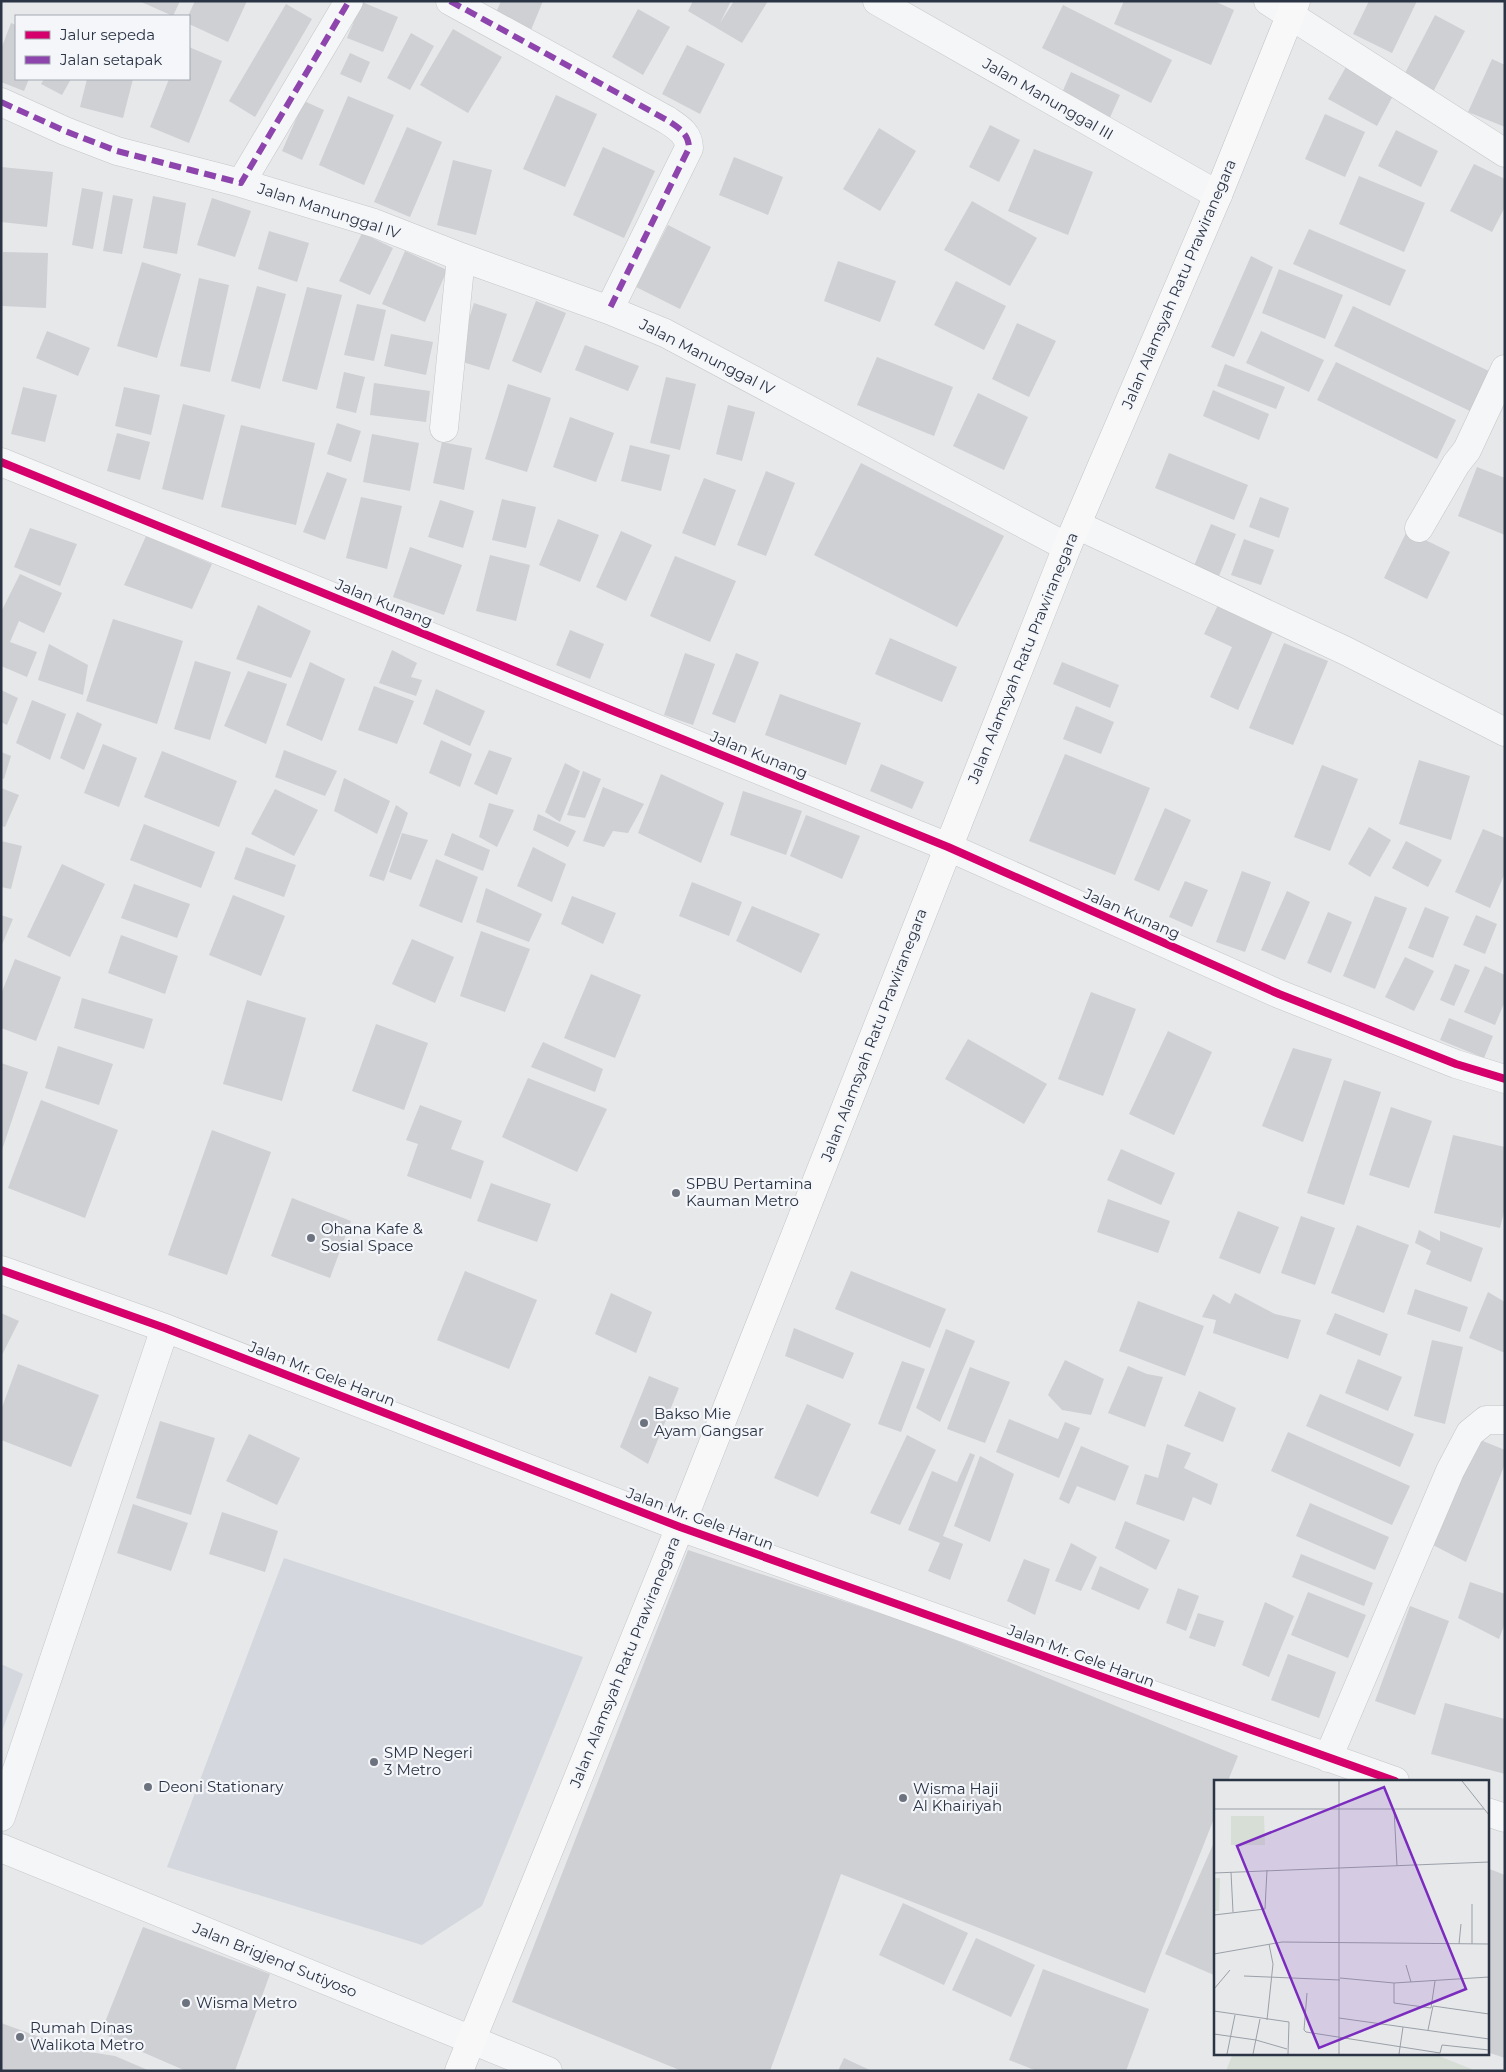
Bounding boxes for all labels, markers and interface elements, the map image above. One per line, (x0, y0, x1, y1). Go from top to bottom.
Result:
legend (15, 15, 190, 80)
text: Jalur sepeda (59, 25, 155, 44)
text: Jalan setapak (59, 50, 162, 69)
street label: Jalan Manunggal III (979, 53, 1117, 144)
street label: Jalan Alamsyah Ratu Prawiranegara (1117, 156, 1240, 412)
street label: Jalan Manunggal IV (254, 178, 403, 243)
street label: Jalan Manunggal IV (636, 314, 778, 399)
street label: Jalan Alamsyah Ratu Prawiranegara (963, 529, 1082, 787)
street label: Jalan Kunang (332, 574, 436, 631)
street label: Jalan Kunang (707, 726, 811, 783)
street label: Jalan Kunang (1080, 883, 1183, 943)
street label: Jalan Alamsyah Ratu Prawiranegara (816, 906, 931, 1165)
place label: SPBU Pertamina Kauman Metro (686, 1174, 812, 1210)
marker: SPBU Pertamina Kauman Metro (670, 1187, 682, 1199)
place label: Ohana Kafe & Sosial Space (321, 1219, 423, 1255)
marker: Ohana Kafe & Sosial Space (305, 1232, 317, 1244)
street label: Jalan Mr. Gele Harun (245, 1336, 398, 1410)
place label: Bakso Mie Ayam Gangsar (654, 1404, 764, 1440)
marker: Bakso Mie Ayam Gangsar (638, 1417, 650, 1429)
street label: Jalan Mr. Gele Harun (623, 1483, 777, 1554)
street label: Jalan Alamsyah Ratu Prawiranegara (565, 1533, 684, 1791)
street label: Jalan Mr. Gele Harun (1004, 1620, 1158, 1691)
place label: SMP Negeri 3 Metro (384, 1743, 473, 1779)
marker: SMP Negeri 3 Metro (368, 1756, 380, 1768)
place label: Deoni Stationary (158, 1777, 284, 1796)
place label: Wisma Haji Al Khairiyah (913, 1779, 1002, 1815)
inset map (1214, 1780, 1488, 2054)
marker: Deoni Stationary (142, 1781, 154, 1793)
marker: Wisma Haji Al Khairiyah (897, 1792, 909, 1804)
street label: Jalan Brigjend Sutiyoso (189, 1917, 360, 2001)
place label: Wisma Metro (196, 1993, 297, 2012)
marker: Wisma Metro (180, 1997, 192, 2009)
place label: Rumah Dinas Walikota Metro (30, 2018, 144, 2054)
marker: Rumah Dinas Walikota Metro (14, 2031, 26, 2043)

